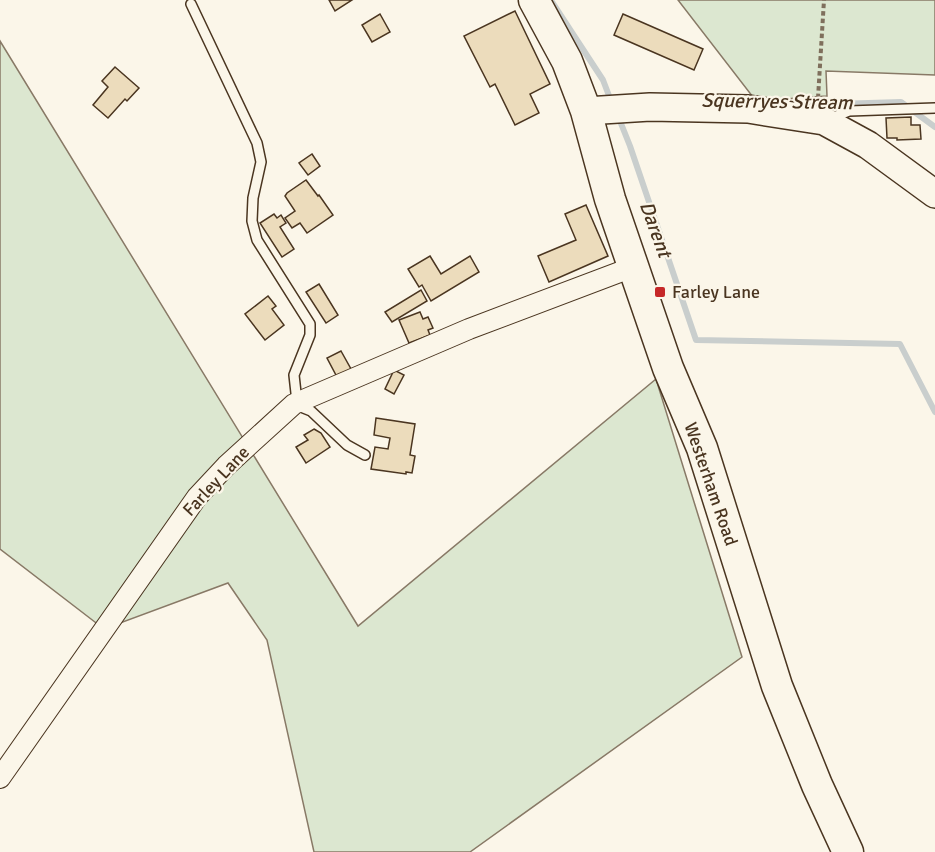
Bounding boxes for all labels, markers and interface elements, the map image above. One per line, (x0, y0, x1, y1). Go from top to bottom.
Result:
water label: Squerryes Stream (701, 88, 854, 115)
water label: Darent (634, 198, 678, 262)
place label: Farley Lane (672, 281, 760, 303)
marker: Farley Lane (653, 285, 667, 299)
street label: Westerham Road (680, 419, 742, 549)
street label: Farley Lane (178, 441, 254, 521)

